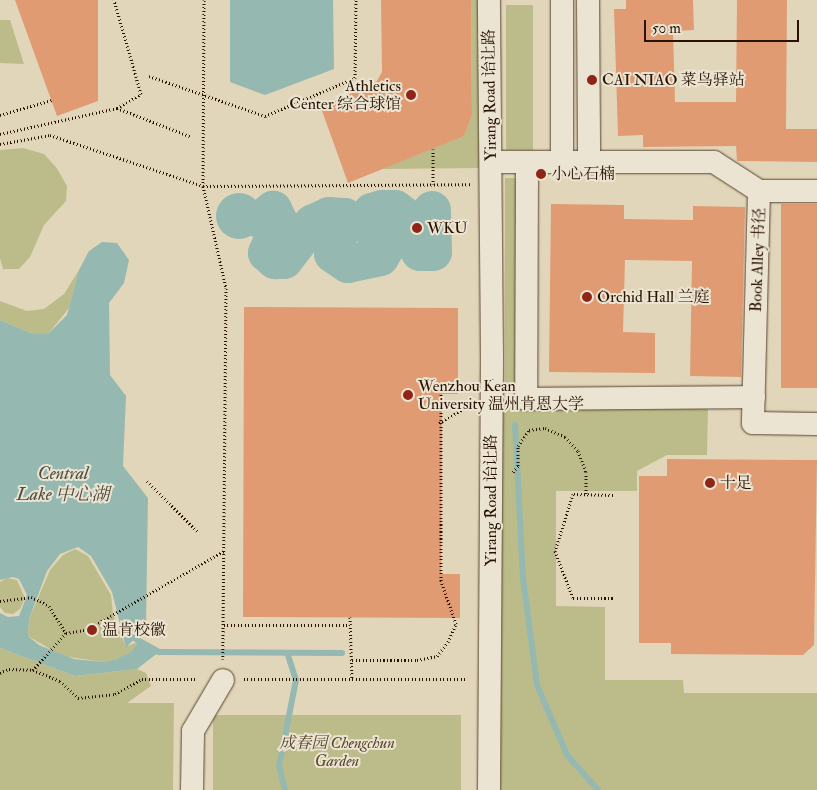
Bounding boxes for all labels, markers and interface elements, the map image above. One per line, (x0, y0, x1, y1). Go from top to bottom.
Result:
scale bar (647, 10, 802, 42)
text: 50 m (652, 19, 681, 38)
street label: Yirang Road 诒让路 (479, 29, 501, 161)
place label: CAI NIAO 菜鸟驿站 (602, 70, 745, 90)
marker: CAI NIAO 菜鸟驿站 (586, 74, 598, 86)
place label: Athletics Center 综合球馆 (289, 76, 401, 114)
marker: Athletics Center 综合球馆 (405, 89, 417, 101)
place label: 小心石楠 (551, 164, 615, 184)
marker: 小心石楠 (535, 168, 547, 180)
street label: Book Alley 书径 (747, 208, 769, 312)
place label: WKU (427, 218, 468, 238)
marker: WKU (411, 222, 423, 234)
place label: Orchid Hall 兰庭 (597, 287, 709, 307)
marker: Orchid Hall 兰庭 (581, 291, 593, 303)
place label: Wenzhou Kean University 温州肯恩大学 (418, 376, 584, 414)
marker: Wenzhou Kean University 温州肯恩大学 (402, 389, 414, 401)
street label: Yirang Road 诒让路 (481, 434, 501, 566)
water label: Central Lake 中心湖 (17, 464, 109, 506)
place label: 十足 (720, 473, 752, 493)
marker: 十足 (704, 477, 716, 489)
place label: 温肯校徽 (102, 620, 166, 640)
marker: 温肯校徽 (86, 624, 98, 636)
park label: 成春园 Chengchun Garden (279, 733, 395, 771)

